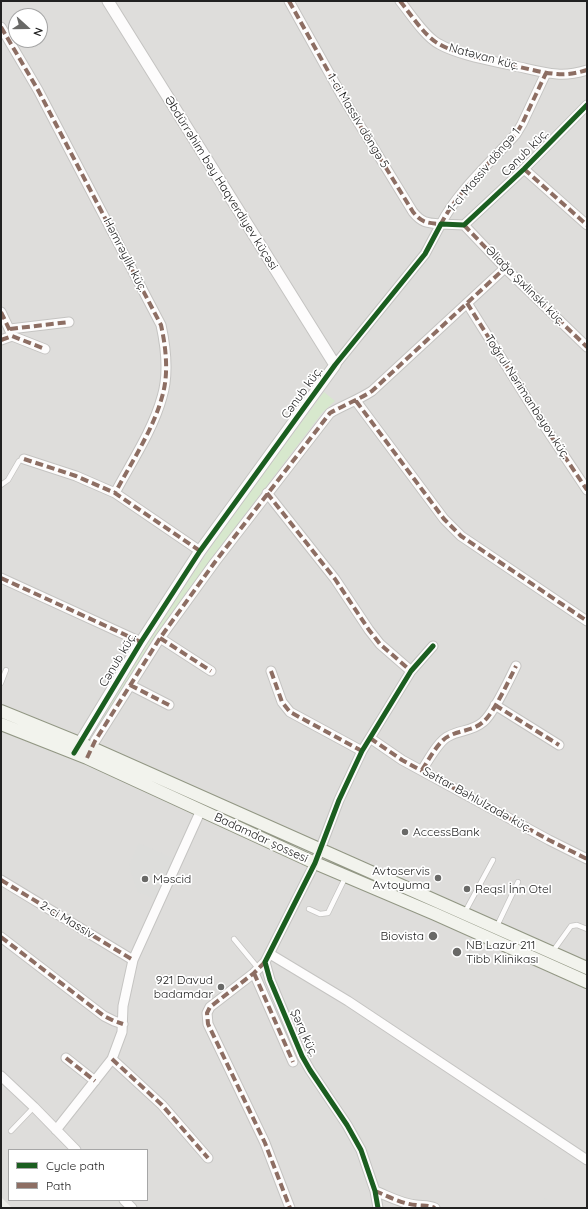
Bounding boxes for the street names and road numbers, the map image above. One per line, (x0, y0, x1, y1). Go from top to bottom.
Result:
street label: Natəvan küç. (447, 41, 521, 73)
street label: 1-ci Massiv döngə 5 (324, 71, 392, 171)
street label: Əbdürrəhim bəy Haqverdiyev küçəsi (161, 93, 281, 273)
street label: 1-ci Massiv döngə 1 (445, 125, 523, 215)
street label: Cənub küç. (499, 127, 551, 179)
street label: Həmrəylik küç. (100, 216, 150, 294)
street label: Əliağa Şıxlinski küç. (482, 243, 568, 329)
street label: Toğrul Nərimanbəyov küç. (481, 332, 573, 462)
street label: Cənub küç. (278, 364, 326, 422)
street label: Cənub küç. (96, 630, 140, 690)
street label: Səttar Bəhlulzadə küç. (420, 764, 534, 836)
street label: Badamdar şossesi (212, 810, 310, 866)
street label: 2-ci Massiv (37, 898, 97, 942)
street label: Şərq küç. (287, 1007, 321, 1059)

